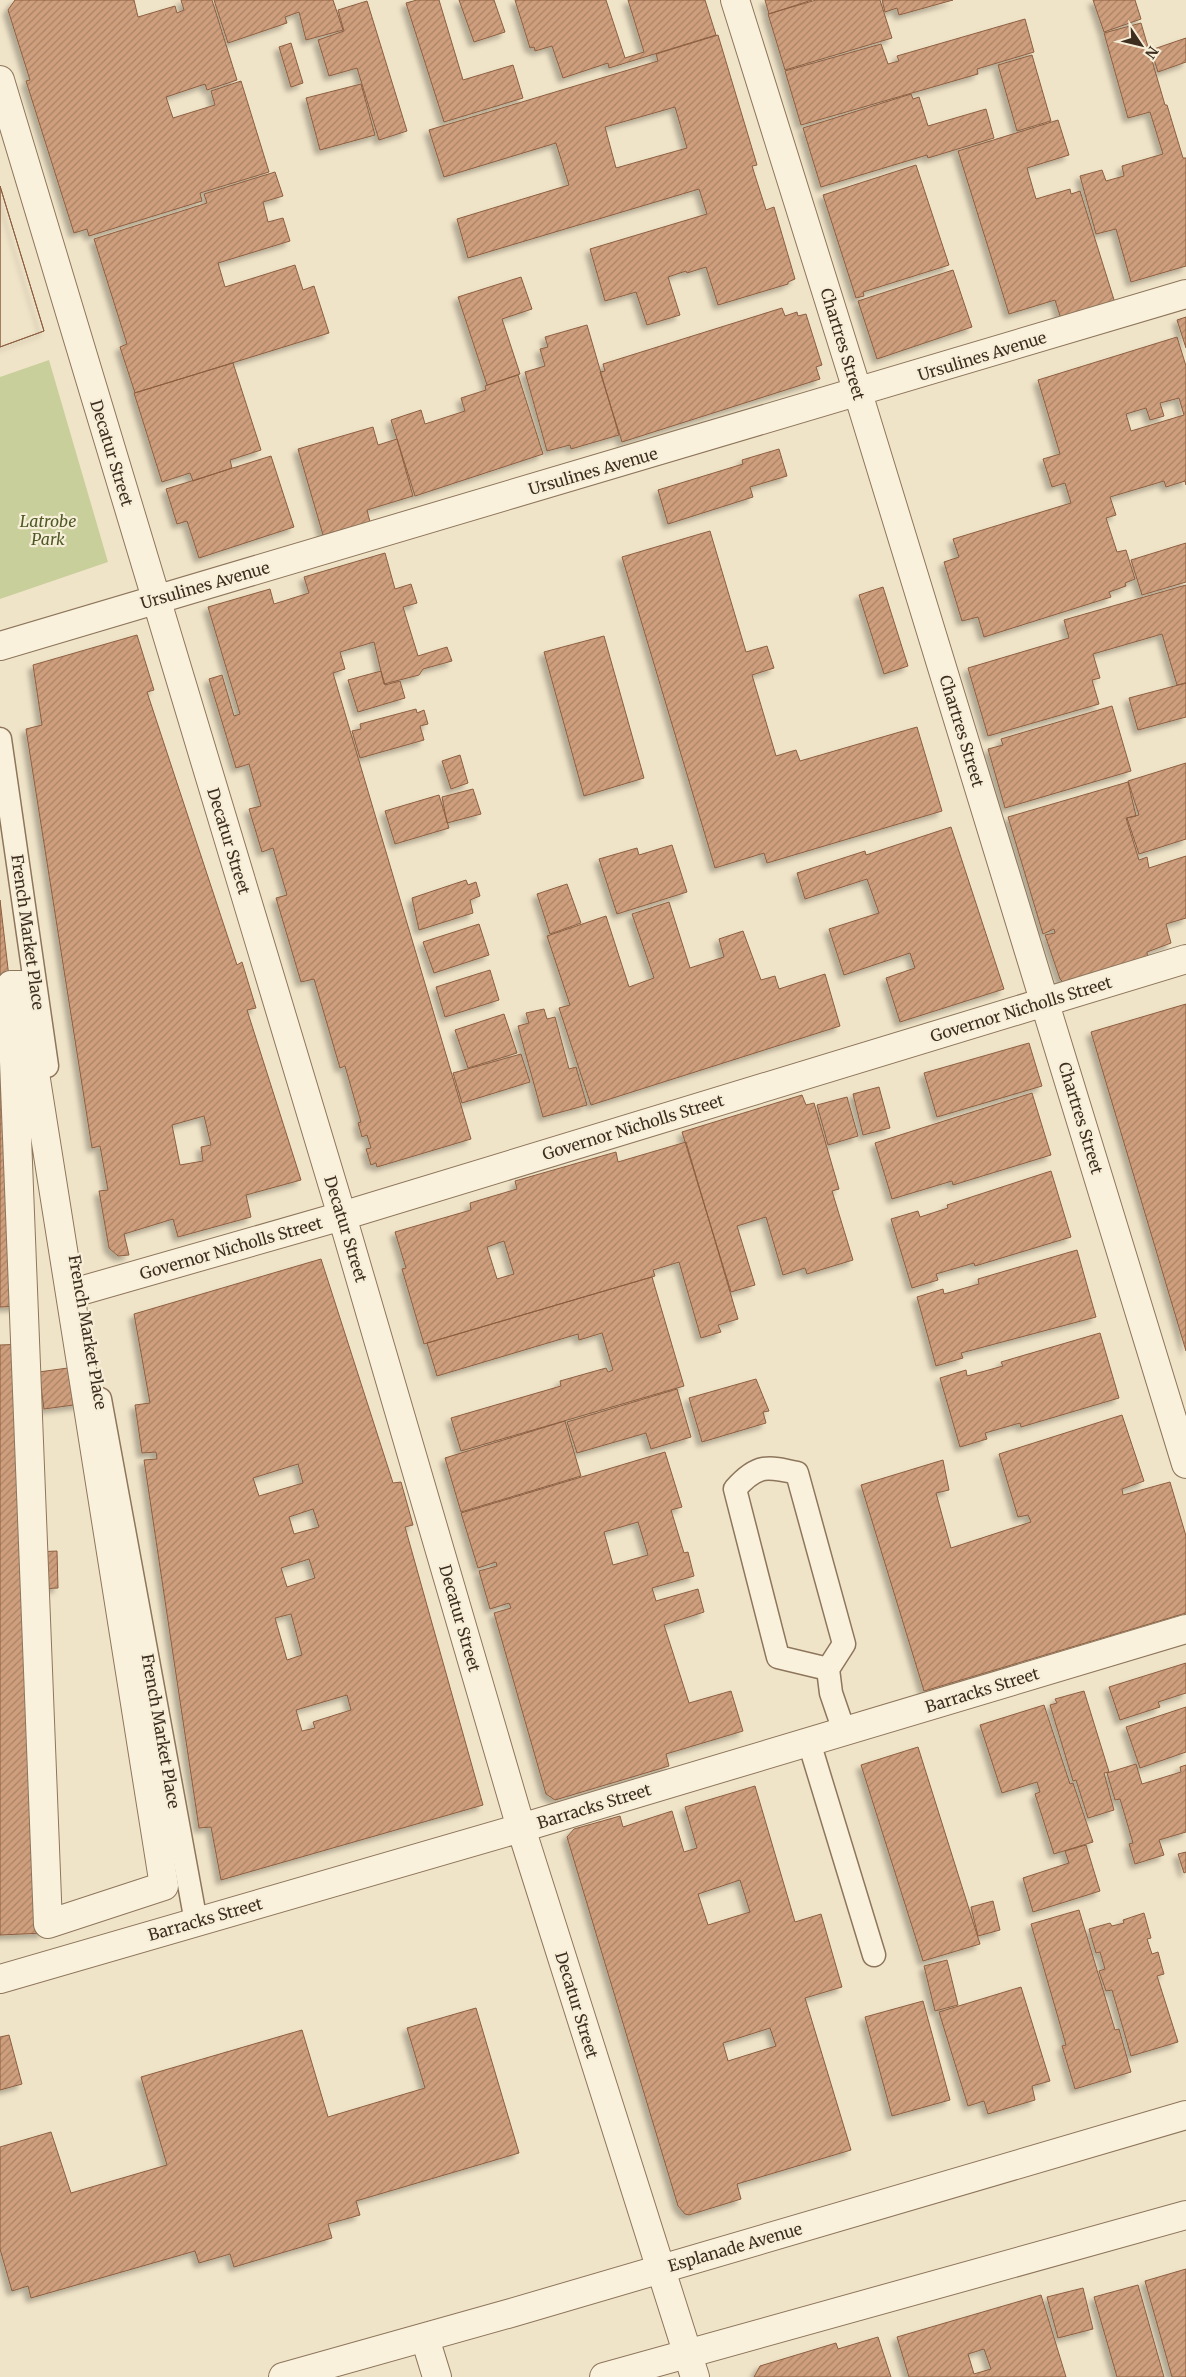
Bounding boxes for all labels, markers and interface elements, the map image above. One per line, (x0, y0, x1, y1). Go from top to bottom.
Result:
north arrow (1116, 20, 1166, 70)
text: N (1141, 43, 1162, 62)
street label: Chartres Street (817, 286, 870, 403)
street label: Ursulines Avenue (915, 327, 1049, 385)
street label: Decatur Street (86, 397, 138, 509)
street label: Ursulines Avenue (526, 443, 660, 499)
park label: Latrobe Park (20, 511, 76, 549)
street label: Ursulines Avenue (138, 557, 272, 613)
street label: Chartres Street (936, 673, 989, 790)
street label: Decatur Street (203, 785, 255, 897)
street label: French Market Place (7, 853, 49, 1011)
street label: Governor Nicholls Street (928, 972, 1115, 1046)
street label: Chartres Street (1055, 1060, 1108, 1177)
street label: Governor Nicholls Street (540, 1090, 727, 1164)
street label: Decatur Street (320, 1173, 372, 1285)
street label: Governor Nicholls Street (137, 1212, 325, 1284)
street label: French Market Place (65, 1253, 111, 1411)
street label: Decatur Street (435, 1562, 485, 1675)
street label: French Market Place (138, 1652, 184, 1810)
street label: Barracks Street (923, 1663, 1042, 1717)
street label: Barracks Street (535, 1779, 654, 1833)
street label: Barracks Street (145, 1893, 265, 1945)
street label: Decatur Street (551, 1949, 603, 2061)
street label: Esplanade Avenue (666, 2218, 804, 2276)

